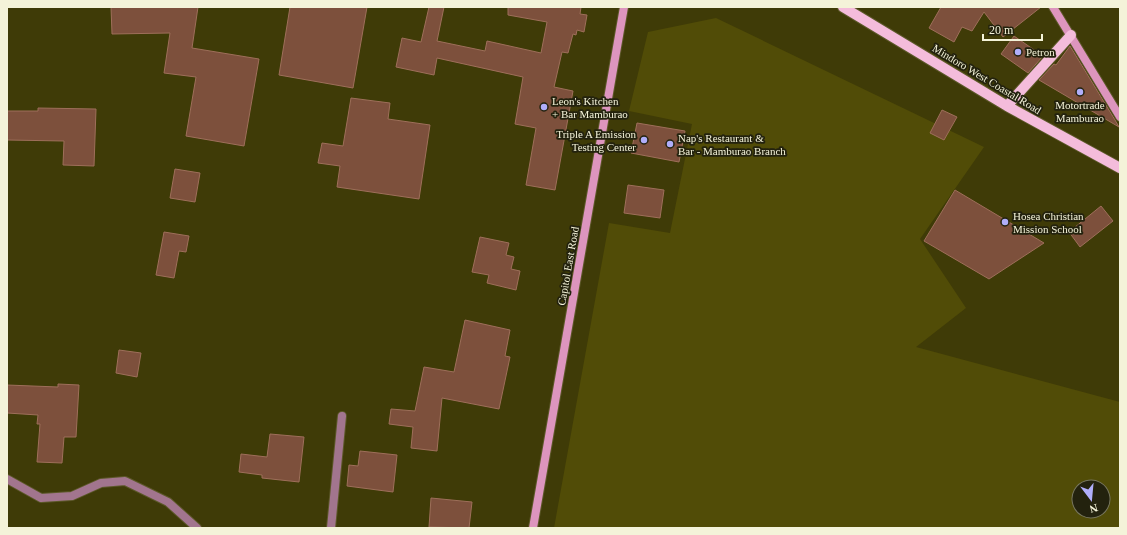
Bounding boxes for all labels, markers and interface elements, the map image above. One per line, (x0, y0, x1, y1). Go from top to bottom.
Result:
scale bar (983, 16, 1042, 42)
text: 20 m (989, 23, 1014, 37)
street label: Mindoro West Coastal Road (931, 42, 1044, 116)
place label: Petron (1026, 46, 1055, 58)
marker: Petron (1013, 47, 1023, 57)
marker: Motortrade Mamburao (1075, 87, 1085, 97)
place label: Leon's Kitchen + Bar Mamburao (552, 95, 628, 120)
place label: Motortrade Mamburao (1055, 99, 1105, 124)
marker: Leon's Kitchen + Bar Mamburao (539, 102, 549, 112)
place label: Triple A Emission Testing Center (556, 128, 636, 153)
place label: Nap's Restaurant & Bar - Mamburao Branch (678, 132, 786, 157)
marker: Triple A Emission Testing Center (639, 135, 649, 145)
marker: Nap's Restaurant & Bar - Mamburao Branch (665, 139, 675, 149)
place label: Hosea Christian Mission School (1013, 210, 1084, 235)
marker: Hosea Christian Mission School (1000, 217, 1010, 227)
street label: Capitol East Road (555, 225, 581, 306)
north arrow (1071, 479, 1111, 519)
text: N (1088, 502, 1099, 515)

